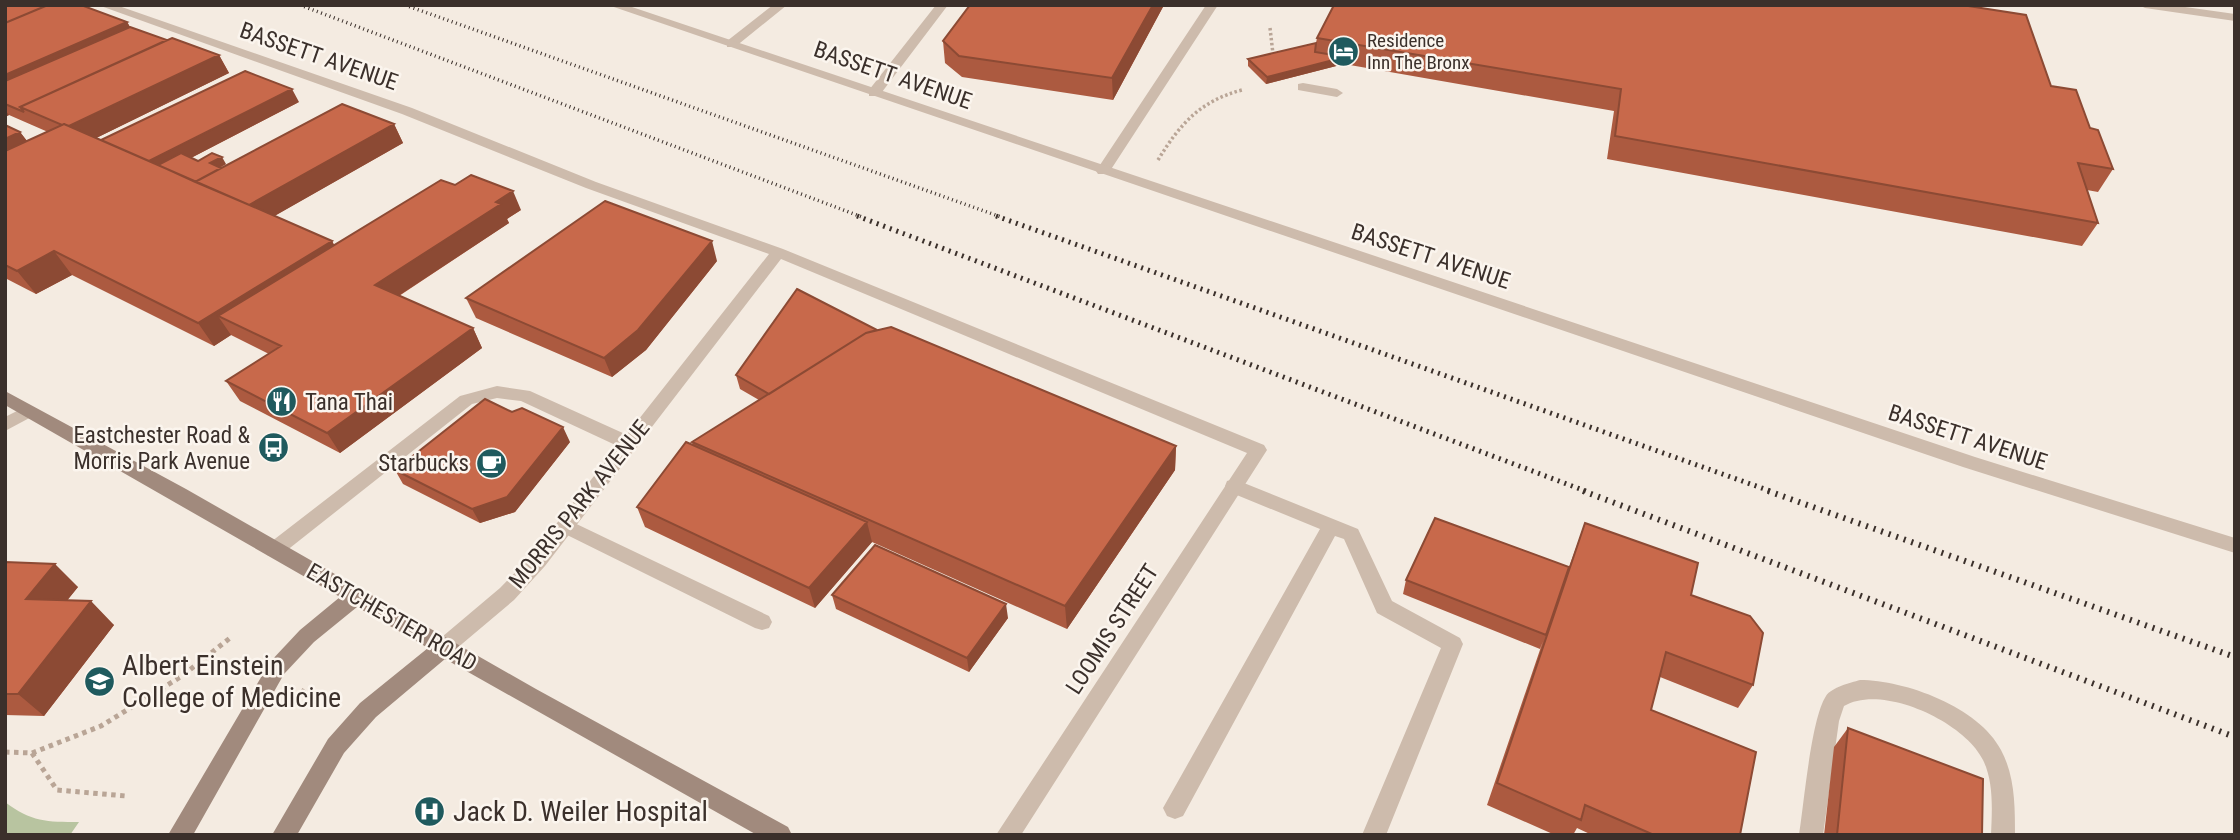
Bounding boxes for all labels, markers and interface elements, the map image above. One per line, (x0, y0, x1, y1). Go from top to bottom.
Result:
street label: BASSETT AVENUE (236, 17, 401, 96)
place label: Residence Inn The Bronx (1367, 29, 1470, 74)
hotel icon: Residence Inn The Bronx (1327, 34, 1361, 68)
street label: BASSETT AVENUE (810, 36, 975, 115)
street label: BASSETT AVENUE (1348, 218, 1514, 295)
restaurant icon: Tana Thai (265, 385, 299, 419)
place label: Tana Thai (305, 389, 393, 416)
street label: BASSETT AVENUE (1885, 399, 2051, 476)
street label: MORRIS PARK AVENUE (503, 415, 655, 594)
place label: Eastchester Road & Morris Park Avenue (73, 422, 250, 475)
bus stop icon: Eastchester Road & Morris Park Avenue (256, 431, 290, 465)
cafe icon: Starbucks (475, 446, 509, 480)
place label: Starbucks (378, 450, 469, 477)
street label: EASTCHESTER ROAD (302, 558, 482, 677)
street label: LOOMIS STREET (1060, 559, 1164, 699)
place label: Albert Einstein College of Medicine (122, 649, 341, 714)
school or university icon: Albert Einstein College of Medicine (82, 664, 116, 698)
hospital icon: Jack D. Weiler Hospital (413, 794, 447, 828)
place label: Jack D. Weiler Hospital (453, 795, 708, 828)

